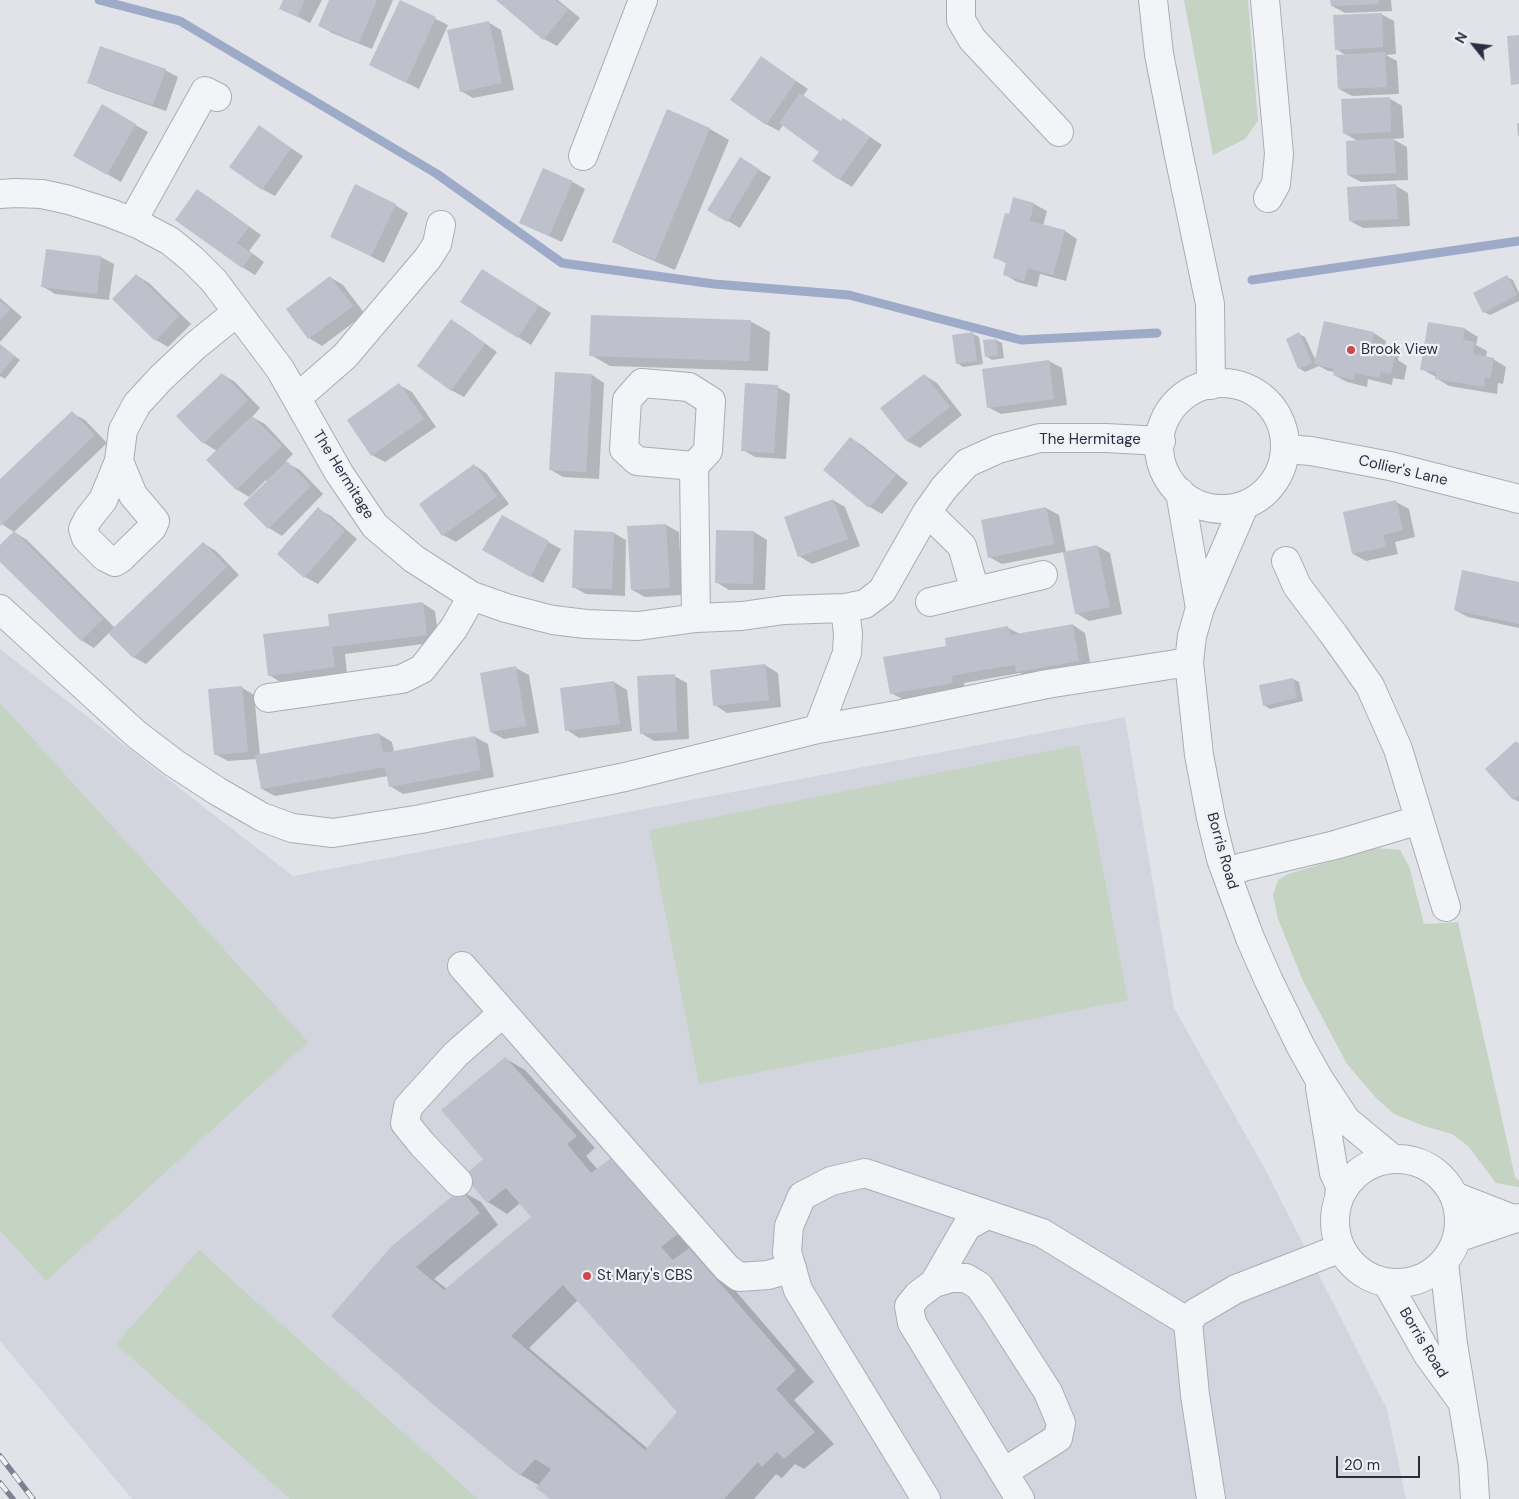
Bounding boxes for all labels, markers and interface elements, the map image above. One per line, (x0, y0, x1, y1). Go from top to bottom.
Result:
north arrow (1449, 20, 1499, 70)
text: N (1451, 29, 1471, 47)
place label: Brook View (1361, 341, 1438, 359)
marker: Brook View (1345, 344, 1357, 356)
street label: The Hermitage (308, 427, 378, 523)
street label: The Hermitage (1039, 431, 1141, 449)
street label: Collier's Lane (1357, 452, 1449, 490)
street label: Borris Road (1202, 811, 1242, 891)
place label: St Mary's CBS (597, 1267, 693, 1285)
marker: St Mary's CBS (581, 1270, 593, 1282)
street label: Borris Road (1395, 1304, 1451, 1382)
scale bar (1339, 1446, 1423, 1478)
text: 20 m (1344, 1455, 1380, 1475)

